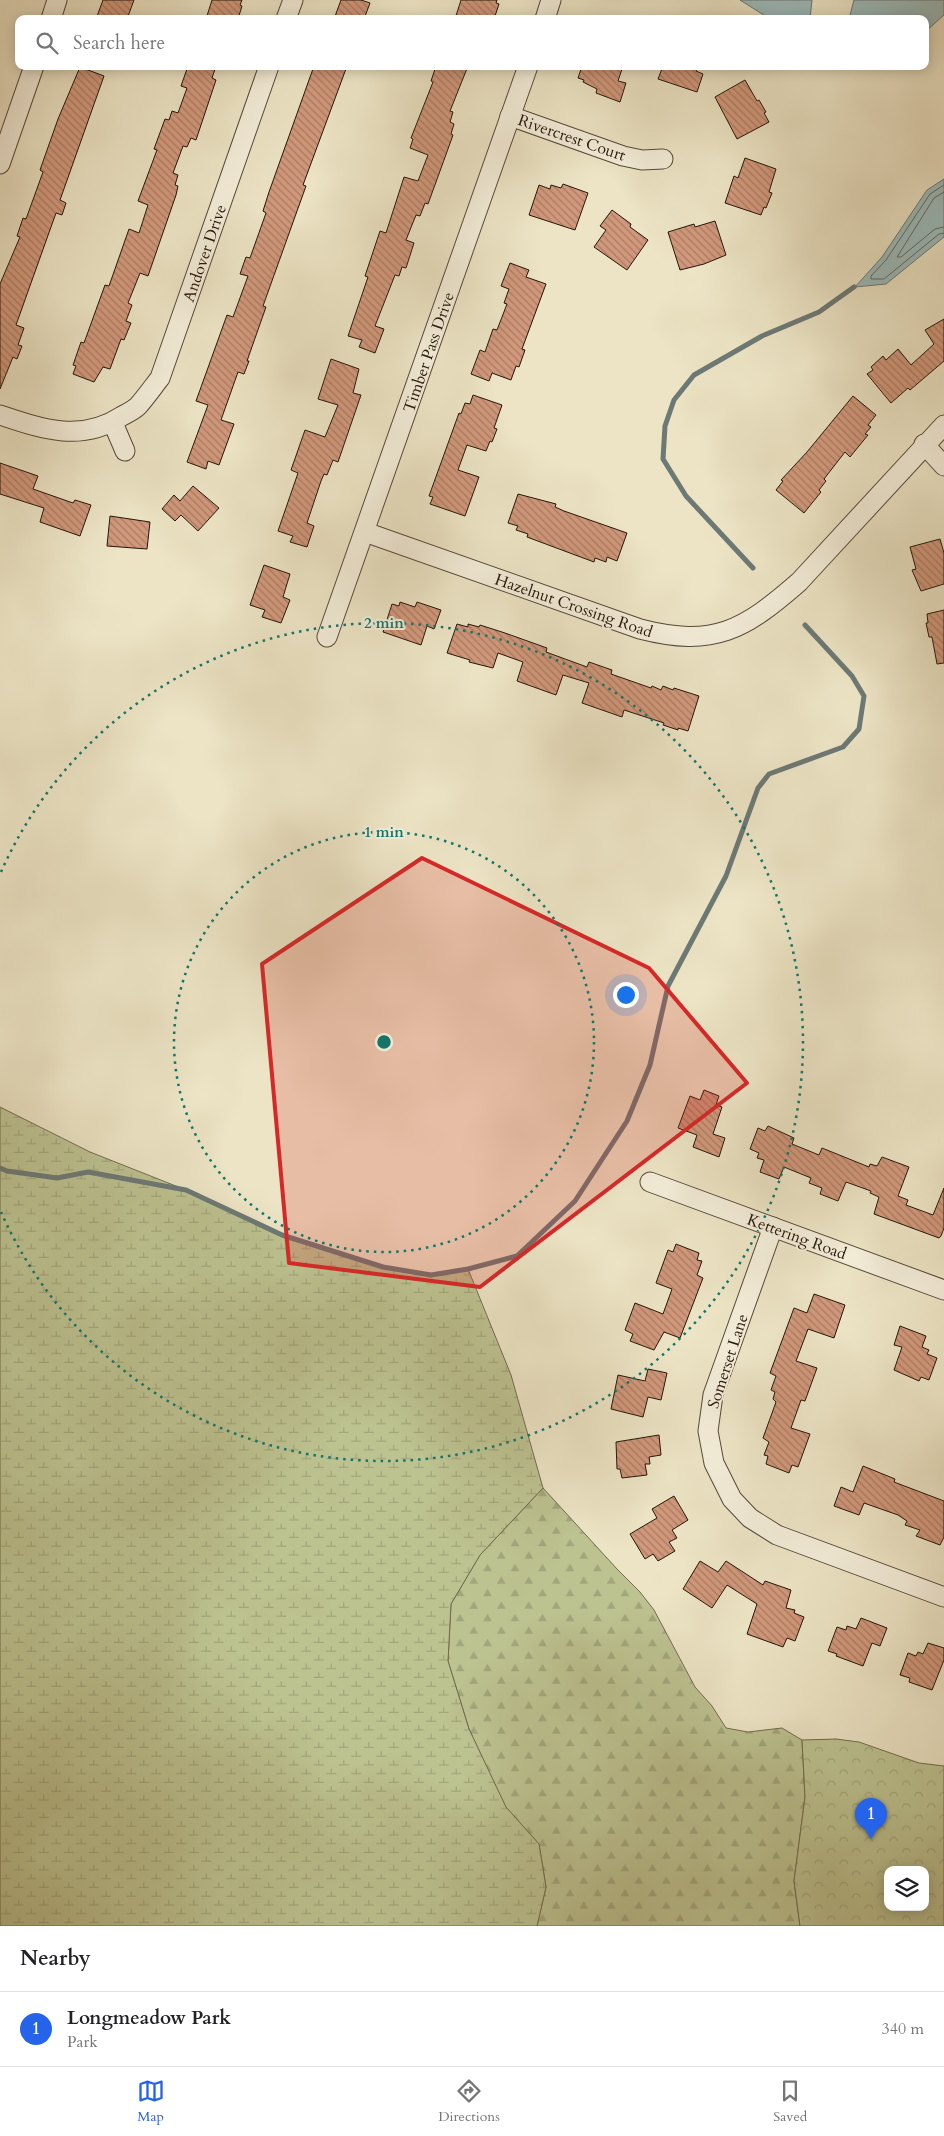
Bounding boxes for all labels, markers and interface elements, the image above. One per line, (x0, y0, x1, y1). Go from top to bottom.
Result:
search box (15, 15, 929, 70)
icon: search (33, 29, 61, 57)
text: Search here (73, 30, 165, 56)
street label: Rivercrest Court (515, 109, 628, 167)
street label: Andover Drive (178, 202, 232, 305)
street label: Timber Pass Drive (398, 289, 460, 415)
street label: Hazelnut Crossing Road (492, 569, 656, 643)
text: 2 min (364, 613, 404, 633)
text: 1 min (364, 822, 404, 842)
your location (613, 982, 639, 1008)
centre of rings (375, 1033, 393, 1051)
street label: Kettering Road (744, 1209, 850, 1265)
street label: Somerset Lane (702, 1311, 754, 1411)
pin: 1 (855, 1798, 887, 1839)
map controls (884, 1866, 929, 1911)
button: layers (884, 1866, 929, 1911)
text: Nearby (20, 1944, 91, 1973)
text: Longmeadow Park (67, 2005, 231, 2031)
text: 1 (32, 2018, 40, 2040)
text: 340 m (882, 2018, 924, 2040)
text: Park (67, 2031, 98, 2053)
tab: Map (137, 2077, 165, 2126)
tab: Directions (438, 2077, 500, 2126)
tab: Saved (773, 2077, 807, 2126)

